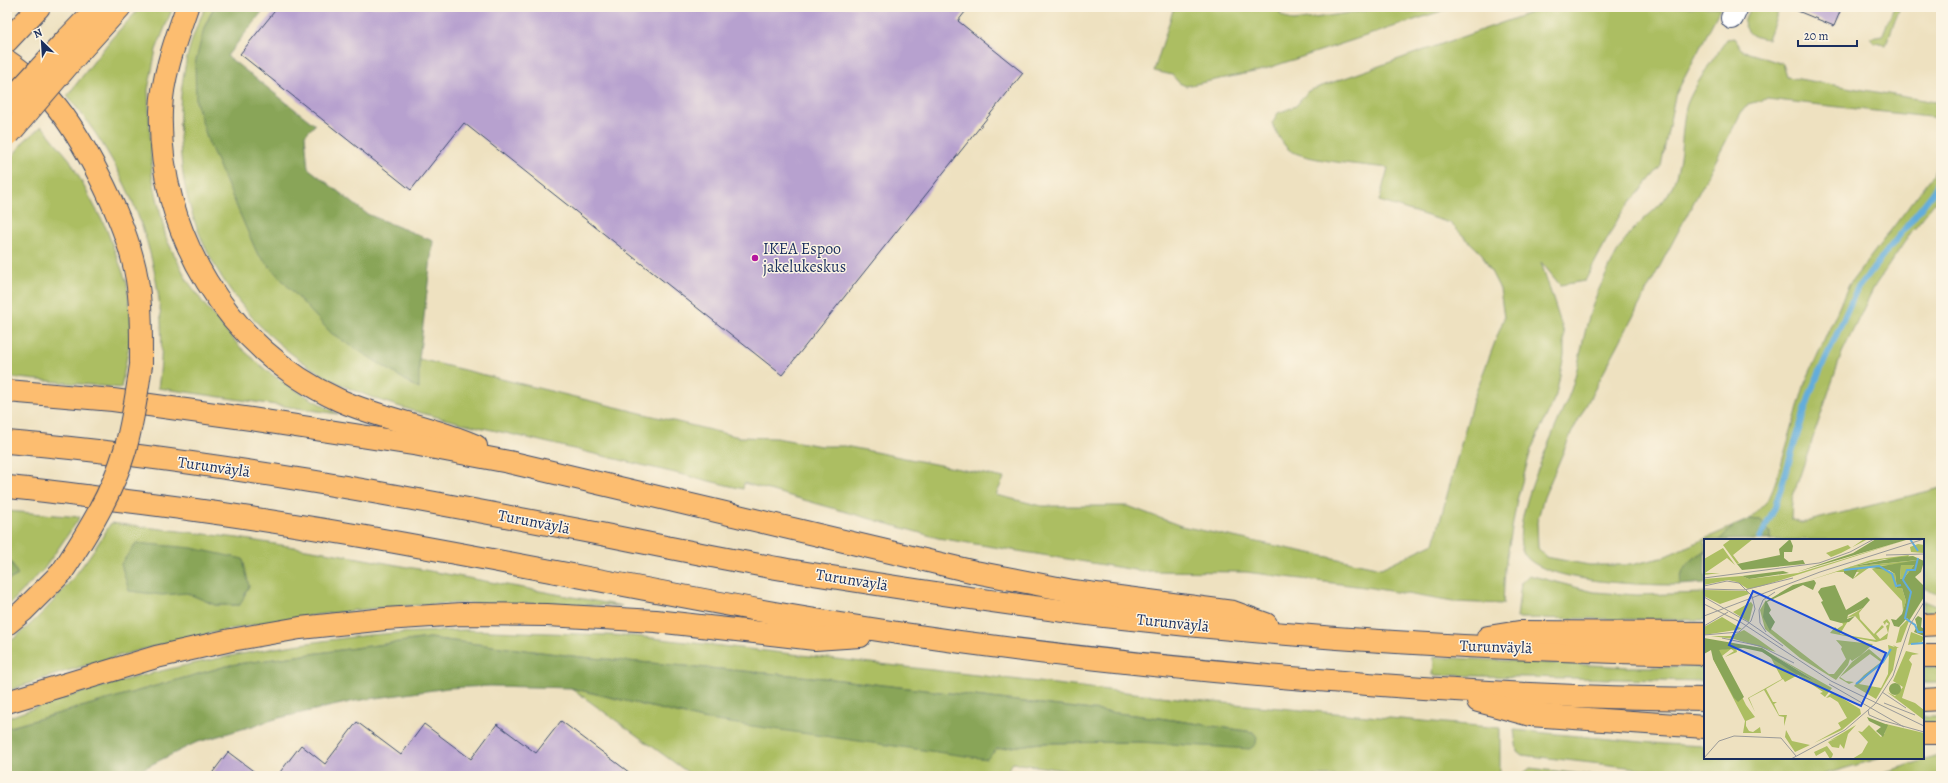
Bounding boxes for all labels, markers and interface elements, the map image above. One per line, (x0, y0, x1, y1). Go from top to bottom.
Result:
north arrow (22, 22, 62, 62)
scale bar (1798, 22, 1857, 48)
text: N (31, 25, 45, 42)
text: 20 m (1804, 28, 1828, 44)
place label: IKEA Espoo jakelukeskus (763, 238, 846, 278)
marker: IKEA Espoo jakelukeskus (750, 253, 760, 263)
street label: Turunväylä (176, 451, 252, 483)
street label: Turunväylä (496, 504, 572, 540)
inset map (1704, 539, 1924, 759)
street label: Turunväylä (814, 563, 890, 597)
street label: Turunväylä (1136, 608, 1211, 638)
street label: Turunväylä (1459, 635, 1533, 659)

